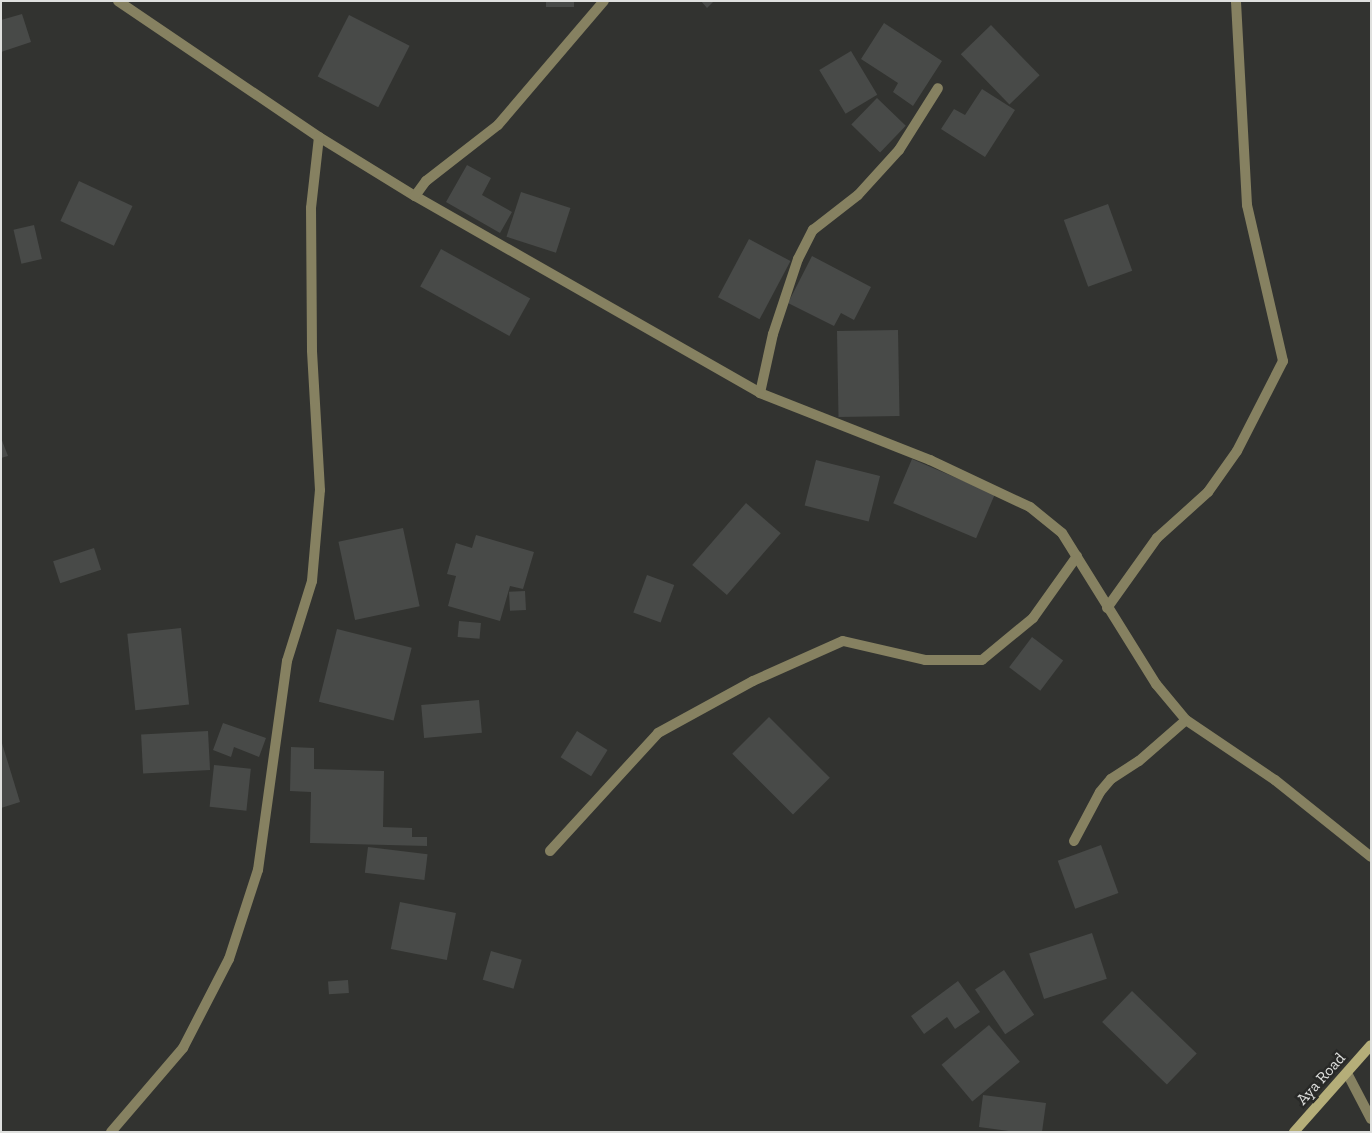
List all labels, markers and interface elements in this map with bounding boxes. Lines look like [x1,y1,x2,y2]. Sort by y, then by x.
street label: Aya Road [1293,1049,1349,1109]

